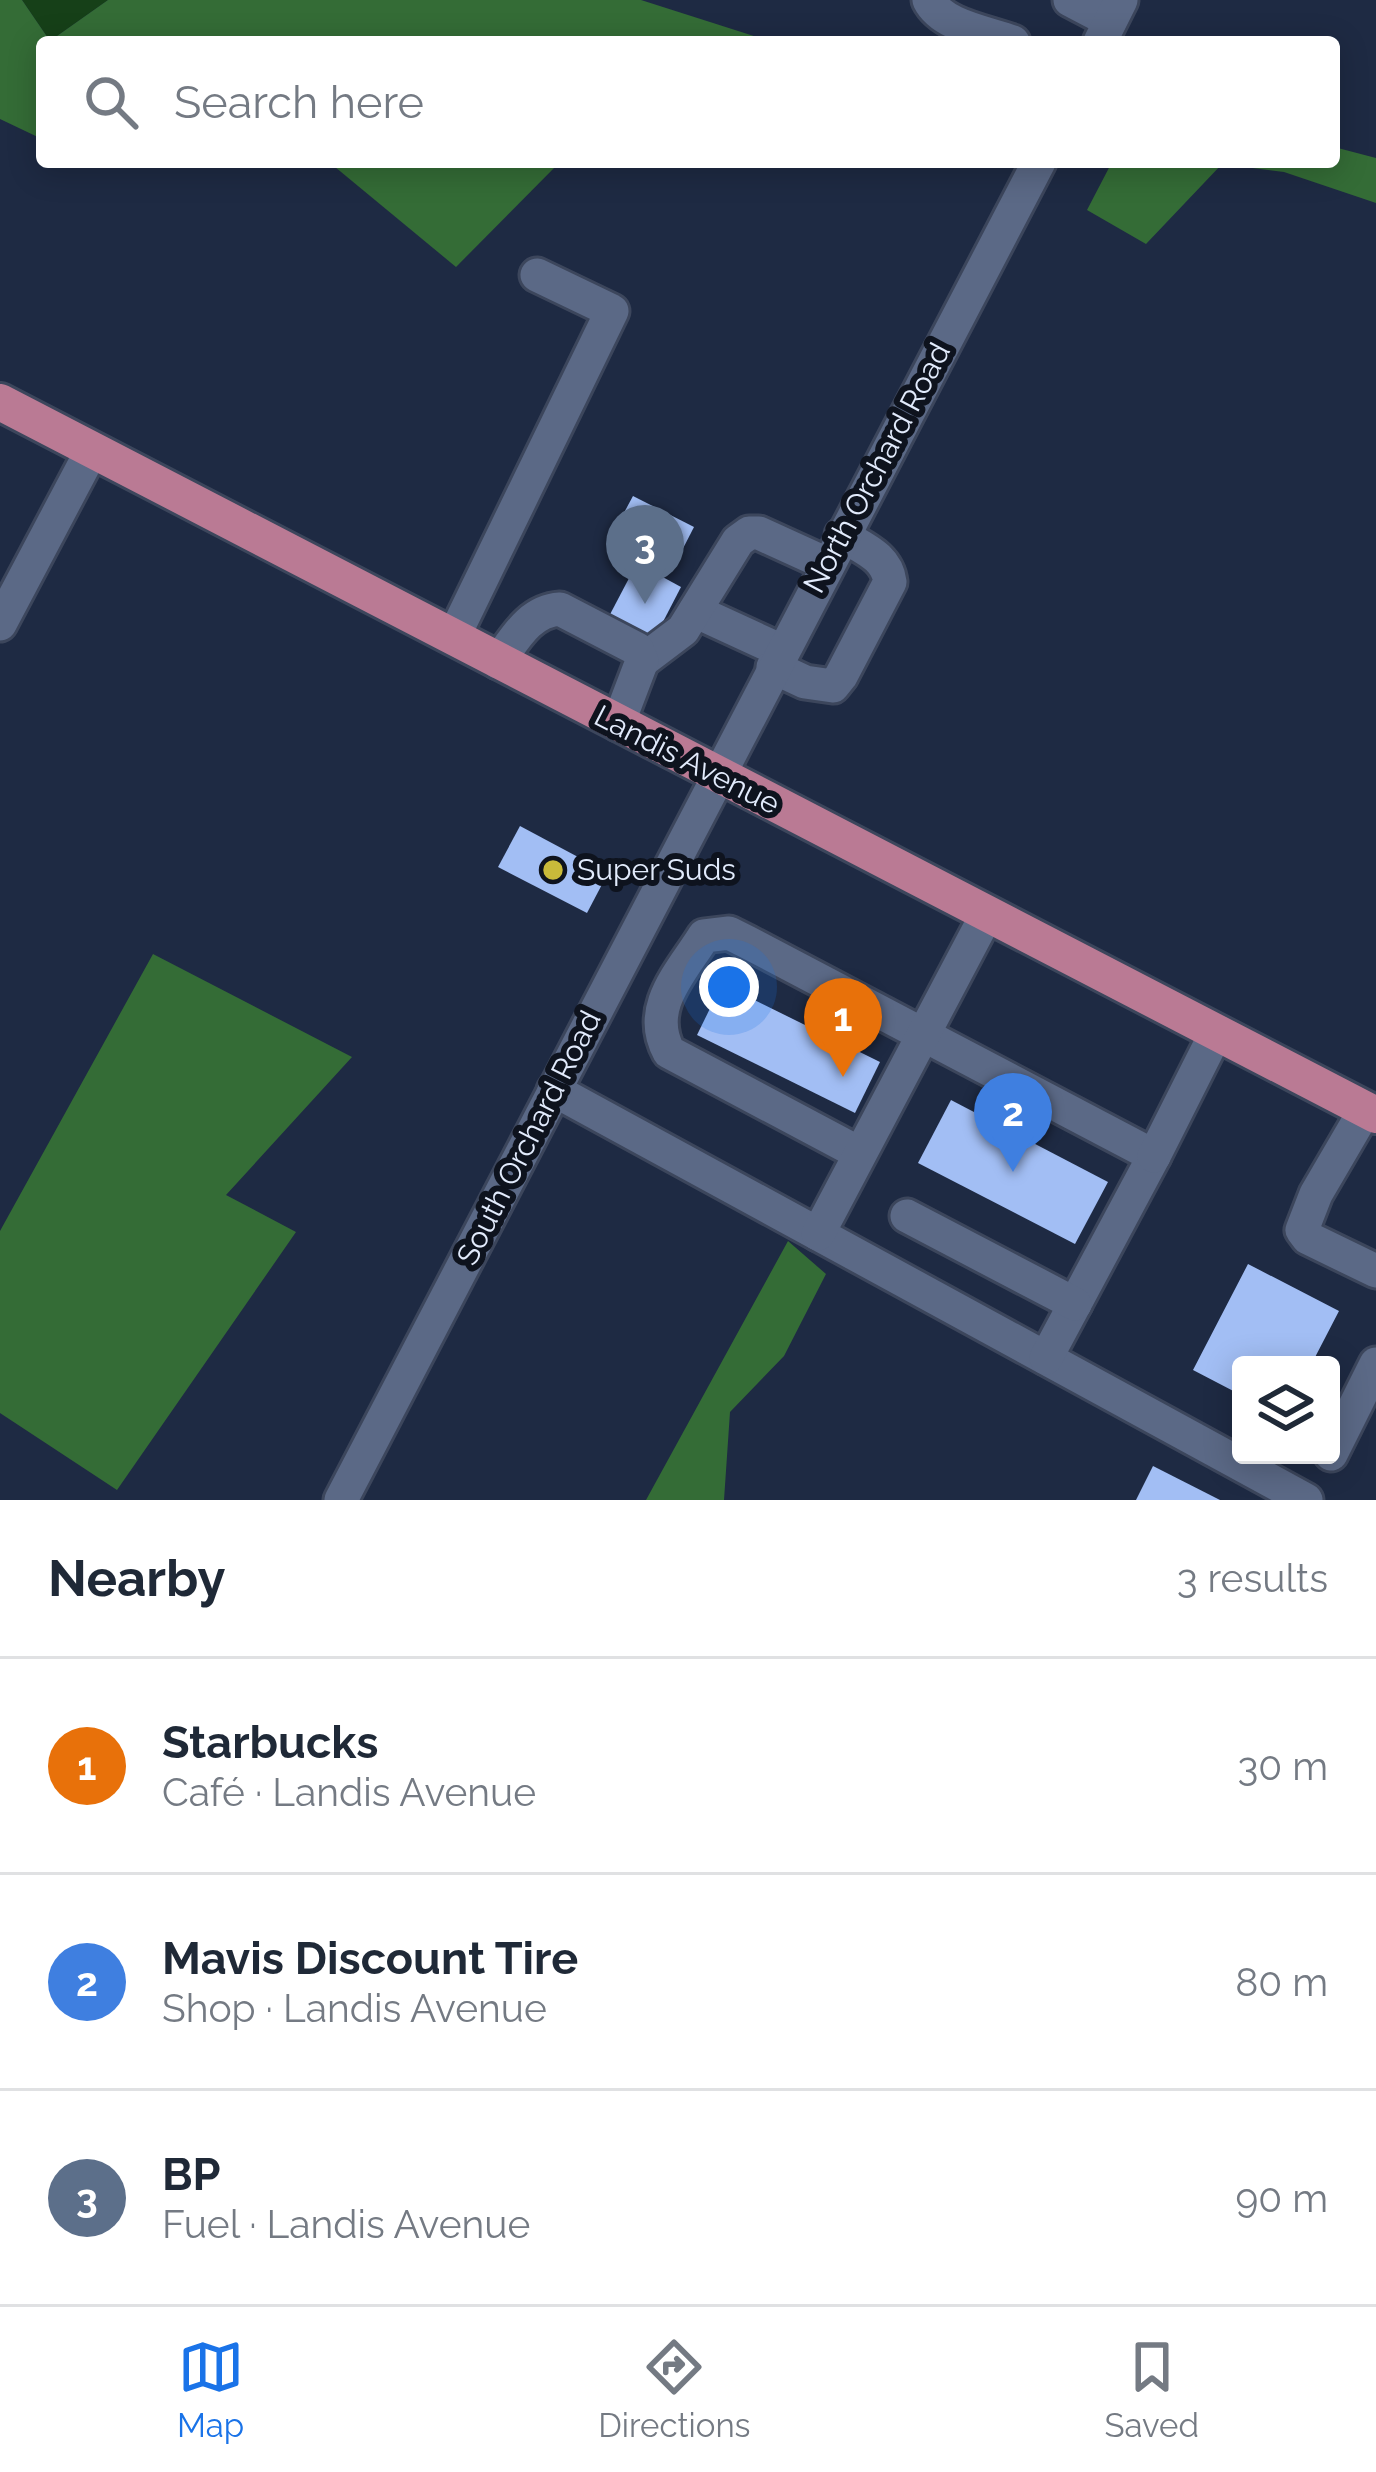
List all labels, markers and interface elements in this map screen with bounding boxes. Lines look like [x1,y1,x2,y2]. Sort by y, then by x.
search box [36,36,1340,168]
icon: search [78,69,144,135]
text: Search here [174,76,424,129]
street label: North Orchard Road [796,337,957,599]
pin: 3 [606,505,684,604]
street label: Landis Avenue [589,698,786,821]
place label: Super Suds [577,852,736,887]
marker: Super Suds [540,857,566,883]
your location [699,957,759,1017]
pin: 1 [804,978,882,1077]
street label: South Orchard Road [449,1005,608,1271]
pin: 2 [974,1073,1052,1172]
map controls [1232,1356,1340,1464]
button: layers [1232,1356,1340,1464]
text: Nearby [48,1548,225,1608]
text: 3 results [1177,1555,1328,1601]
text: Starbucks [162,1716,378,1769]
text: 1 [77,1743,97,1789]
text: 30 m [1238,1743,1328,1789]
text: Café · Landis Avenue [162,1769,536,1815]
text: Mavis Discount Tire [162,1932,578,1985]
text: 2 [76,1959,98,2005]
text: 80 m [1235,1959,1328,2005]
text: Shop · Landis Avenue [162,1985,547,2031]
text: BP [162,2148,221,2201]
text: 3 [76,2175,98,2221]
text: 90 m [1235,2175,1328,2221]
text: Fuel · Landis Avenue [162,2201,530,2247]
tab: Map [177,2334,244,2445]
tab: Directions [598,2334,751,2445]
tab: Saved [1105,2334,1199,2445]

